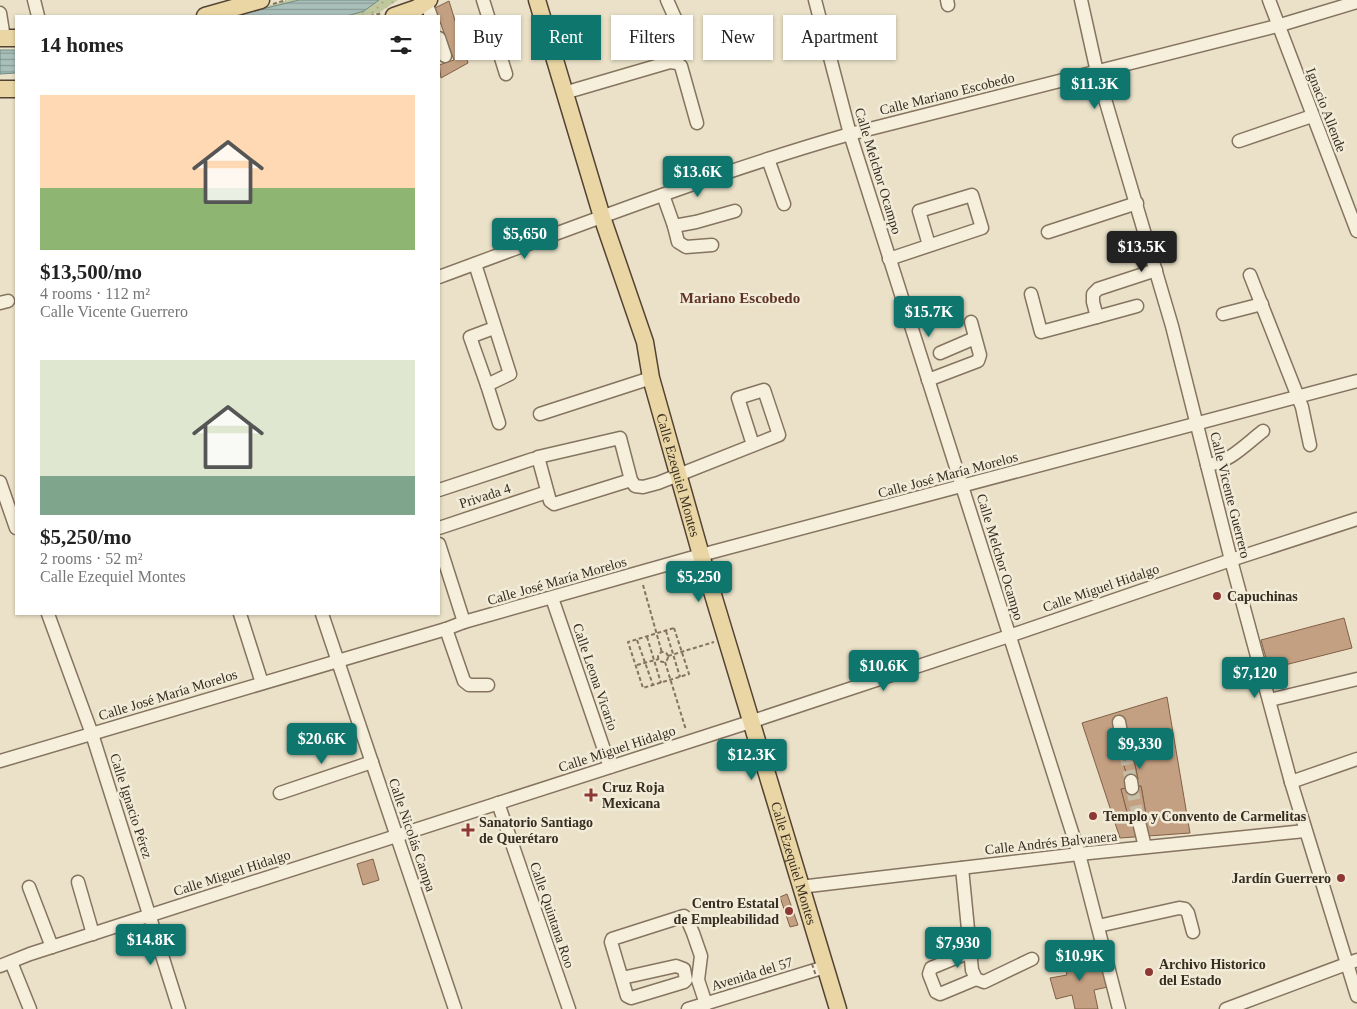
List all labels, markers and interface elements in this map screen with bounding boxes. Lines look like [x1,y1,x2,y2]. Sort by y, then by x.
chip: Buy [455,15,521,60]
chip: Rent [531,15,601,60]
chip: Filters [611,15,693,60]
chip: New [703,15,773,60]
chip: Apartment [783,15,896,60]
icon: filters [387,31,415,59]
text: 14 homes [40,33,123,57]
street label: Ignacio Allende [1303,66,1349,154]
pin: $11.3K [1054,68,1136,110]
street label: Calle Mariano Escobedo [878,70,1016,118]
text: $11.3K [1071,75,1119,92]
street label: Calle Melchor Ocampo [852,106,904,236]
icon: home [183,127,273,217]
pin: $13.6K [657,156,739,198]
text: $13.6K [674,163,722,180]
pin: $5,650 [484,218,566,260]
text: $5,650 [503,225,547,242]
pin: $13.5K [1101,230,1183,273]
text: $13.5K [1118,238,1166,255]
text: $13,500/mo [40,260,142,284]
text: 4 rooms · 112 m² [40,285,150,302]
district label: Mariano Escobedo [680,290,800,306]
pin: $15.7K [888,296,970,338]
text: Calle Vicente Guerrero [40,303,188,320]
text: $15.7K [905,303,953,320]
icon: home [183,392,273,482]
street label: Calle Ezequiel Montes [654,412,703,538]
street label: Calle Vicente Guerrero [1207,430,1253,560]
street label: Calle José María Morelos [876,449,1020,501]
street label: Privada 4 [457,481,513,511]
street label: Calle Melchor Ocampo [974,492,1026,622]
text: $5,250/mo [40,525,132,549]
text: 2 rooms · 52 m² [40,550,143,567]
street label: Calle José María Morelos [486,554,628,608]
pin: $5,250 [658,560,740,603]
street label: Calle Miguel Hidalgo [1041,561,1161,615]
text: Calle Ezequiel Montes [40,568,186,585]
text: $5,250 [677,568,721,585]
place label: Capuchinas [1227,589,1298,604]
marker: Capuchinas [1211,590,1223,602]
street label: Calle Leona Vicario [570,621,620,733]
pin: $10.6K [843,650,925,692]
pin: $7,120 [1214,656,1296,699]
text: $10.6K [860,657,908,674]
text: $7,120 [1233,664,1277,681]
street label: Calle José María Morelos [97,667,239,723]
pin: $20.6K [281,722,363,765]
street label: Calle Miguel Hidalgo [557,723,677,775]
pin: $9,330 [1099,728,1181,770]
text: $20.6K [298,730,346,747]
text: $9,330 [1118,735,1162,752]
pin: $12.3K [711,738,793,781]
text: $12.3K [728,746,776,763]
street label: Calle Ignacio Pérez [107,752,155,860]
street label: Calle Nicolás Campa [386,776,439,894]
place label: Cruz Roja Mexicana [602,780,665,811]
marker: Cruz Roja Mexicana [584,788,598,802]
street label: Calle Ezequiel Montes [768,800,820,926]
place label: Templo y Convento de Carmelitas [1103,809,1307,824]
marker: Templo y Convento de Carmelitas [1087,810,1099,822]
place label: Sanatorio Santiago de Querétaro [479,815,593,846]
marker: Sanatorio Santiago de Querétaro [461,823,475,837]
street label: Calle Andrés Balvanera [984,829,1119,857]
street label: Calle Miguel Hidalgo [172,847,292,899]
street label: Calle Quintana Roo [527,860,577,970]
place label: Jardín Guerrero [1232,871,1331,886]
marker: Jardín Guerrero [1335,872,1347,884]
place label: Centro Estatal de Empleabilidad [674,896,779,927]
marker: Centro Estatal de Empleabilidad [783,905,795,917]
pin: $14.8K [110,924,192,966]
pin: $7,930 [917,926,999,969]
text: $14.8K [127,931,175,948]
text: $7,930 [936,934,980,951]
pin: $10.9K [1039,940,1121,982]
text: $10.9K [1056,947,1104,964]
street label: Avenida del 57 [709,954,795,994]
place label: Archivo Historico del Estado [1159,957,1266,988]
marker: Archivo Historico del Estado [1143,966,1155,978]

